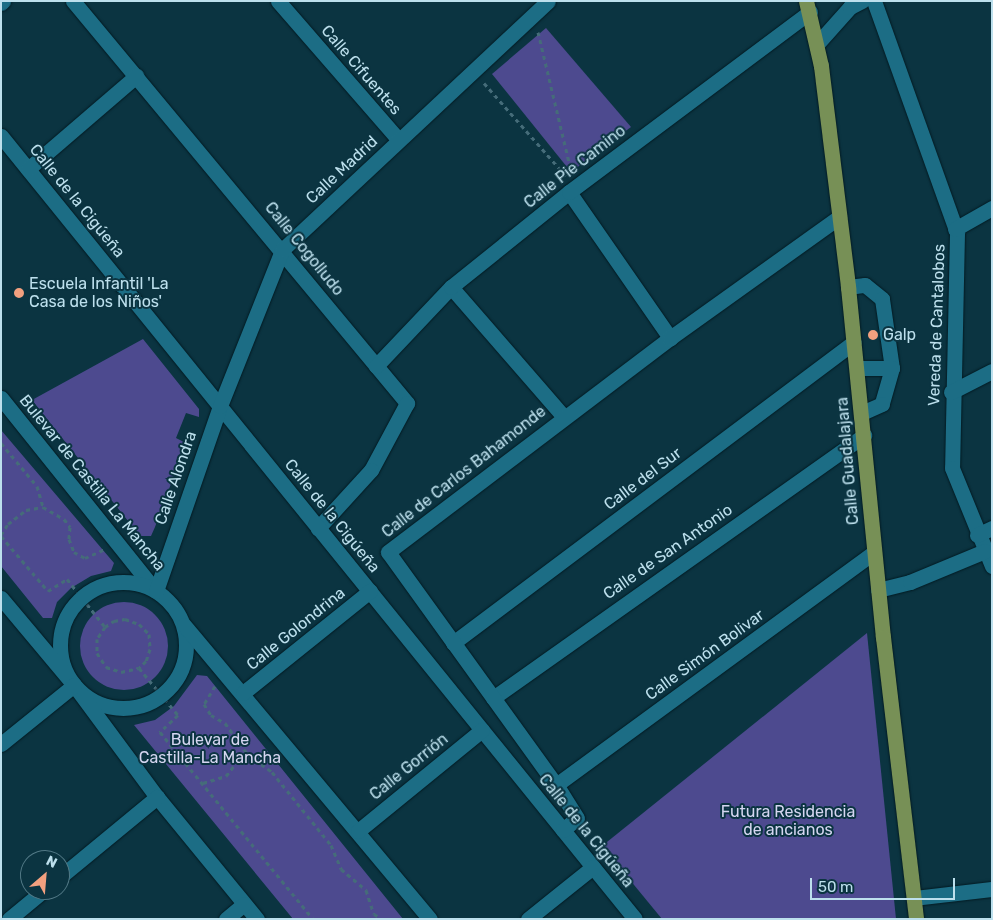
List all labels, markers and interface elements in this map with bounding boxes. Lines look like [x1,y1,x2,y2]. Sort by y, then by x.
street label: Calle Cifuentes [317,21,405,119]
street label: Calle Pie Camino [520,121,630,213]
street label: Calle Madrid [302,132,382,208]
street label: Calle de la Cigúeña [25,140,129,262]
street label: Calle Cogolludo [260,198,348,300]
street label: Vereda de Cantalobos [925,244,949,406]
place label: Escuela Infantil 'La Casa de los Niños' [29,274,169,312]
marker: Escuela Infantil 'La Casa de los Niños' [13,287,25,299]
place label: Galp [883,325,916,345]
marker: Galp [867,329,879,341]
street label: Bulevar de Castilla La Mancha [15,391,169,575]
street label: Calle Guadalajara [833,396,863,526]
street label: Calle de Carlos Bahamonde [378,402,550,542]
street label: Calle Alondra [151,429,201,527]
street label: Calle del Sur [600,444,686,514]
street label: Calle de la Cigúeña [280,455,384,577]
street label: Calle de San Antonio [600,500,736,604]
street label: Calle Golondrina [243,583,349,675]
street label: Calle Simón Bolivar [642,605,768,705]
park label: Bulevar de Castilla-La Mancha [139,730,281,768]
street label: Calle Gorrión [366,730,452,804]
street label: Calle de la Cigúeña [534,770,638,892]
park label: Futura Residencia de ancianos [721,802,855,840]
north arrow [20,850,70,900]
text: N [43,852,60,872]
scale bar [813,868,958,900]
text: 50 m [818,878,853,896]

